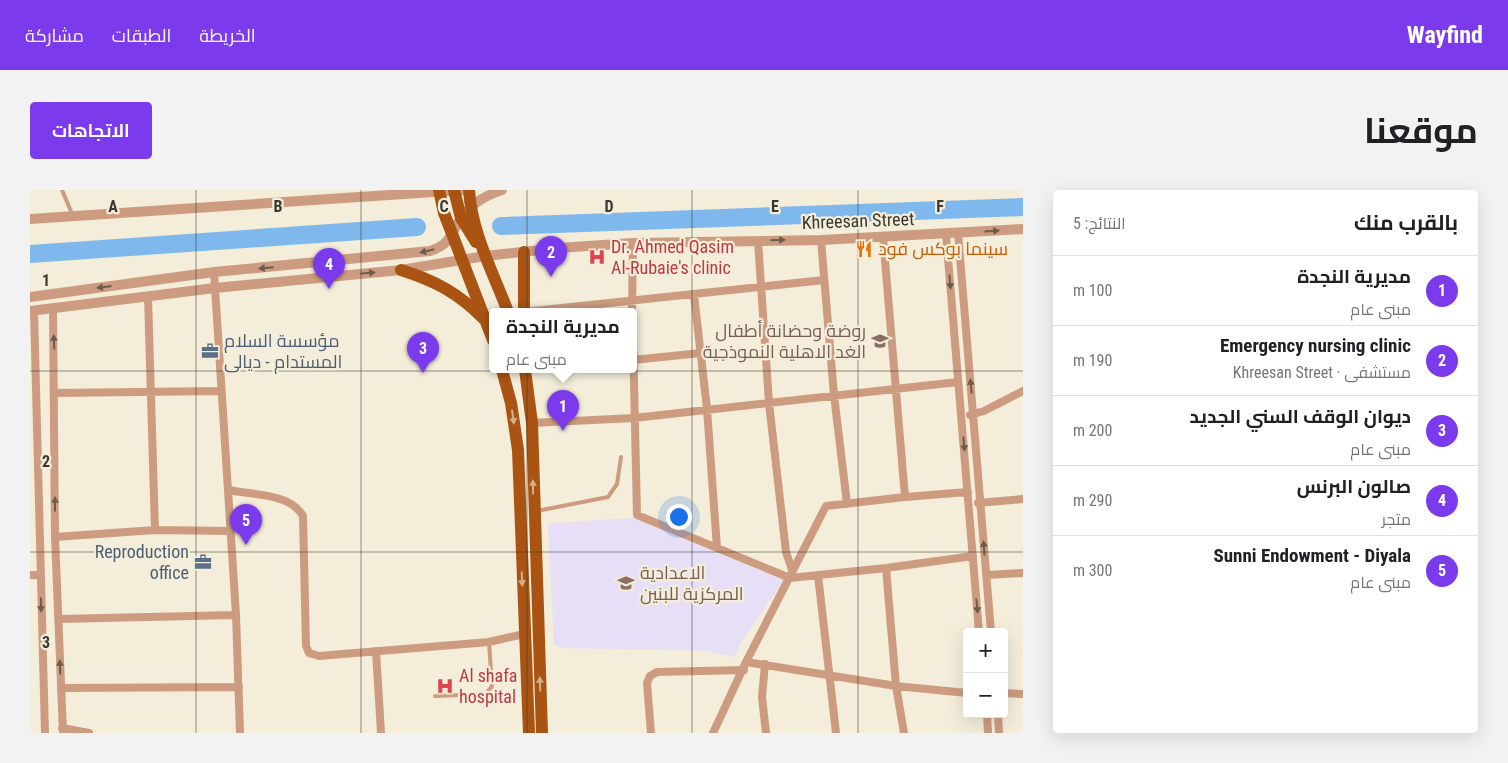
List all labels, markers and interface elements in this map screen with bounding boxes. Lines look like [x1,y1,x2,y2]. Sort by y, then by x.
text: Wayfind [1407,21,1483,49]
text: مشاركة [25,25,84,46]
text: الطبقات [112,25,171,46]
text: الخريطة [199,25,256,46]
button: الاتجاهات [30,102,152,159]
text: موقعنا [1364,111,1478,152]
text: A [108,197,118,216]
text: B [274,197,283,216]
text: C [439,197,449,216]
text: D [604,197,614,216]
text: E [771,197,779,216]
text: F [936,197,944,216]
street label: Khreesan Street [801,208,915,233]
text: بالقرب منك [1354,211,1458,235]
text: النتائج: 5 [1073,214,1125,233]
one-way arrow [985,226,1001,234]
pin: 2 [535,236,567,277]
place label: Dr. Ahmed Qasim Al-Rubaie's clinic [611,236,734,278]
one-way arrow [770,236,786,244]
place label: سينما بوكس فود [878,238,1008,260]
restaurant icon: سينما بوكس فود [854,239,874,259]
one-way arrow [420,247,435,255]
hospital icon: Dr. Ahmed Qasim Al-Rubaie's clinic [587,247,607,267]
pin: 4 [313,248,345,289]
one-way arrow [258,264,274,272]
text: مديرية النجدة [1297,265,1411,288]
one-way arrow [360,269,376,277]
text: 1 [42,271,50,290]
one-way arrow [946,275,954,291]
text: 100 m [1073,281,1112,300]
text: 1 [1438,281,1446,300]
one-way arrow [96,283,112,291]
text: مبنى عام [1350,300,1411,319]
popup [489,308,637,373]
text: مديرية النجدة [506,315,620,338]
place label: روضة وحضانة أطفال الغد الاهلية النموذجية [703,320,866,363]
place label: مؤسسة السلام المستدام - ديالى [224,330,342,374]
school or university icon: روضة وحضانة أطفال الغد الاهلية النموذجية [870,331,890,351]
pin: 3 [407,332,439,373]
one-way arrow [50,334,58,350]
text: Emergency nursing clinic [1220,334,1411,357]
office icon: مؤسسة السلام المستدام - ديالى [200,341,220,361]
text: مبنى عام [506,350,567,369]
text: 190 m [1073,351,1112,370]
text: 2 [1438,351,1446,370]
text: مستشفى · Khreesan Street [1233,363,1411,382]
one-way arrow [967,378,975,394]
pin: 1 [547,390,579,431]
text: ديوان الوقف السني الجديد [1190,405,1411,428]
one-way arrow [509,410,517,426]
text: 200 m [1073,421,1112,440]
text: 3 [1438,421,1446,440]
one-way arrow [960,436,968,452]
text: مبنى عام [1350,440,1411,459]
text: 2 [42,452,50,471]
text: صالون البرنس [1297,475,1411,498]
one-way arrow [529,479,537,495]
text: 290 m [1073,491,1112,510]
text: 4 [1438,491,1446,510]
one-way arrow [51,496,59,512]
pin: 5 [230,504,262,545]
your location [666,504,692,530]
text: متجر [1382,510,1411,529]
one-way arrow [980,540,988,556]
place label: Reproduction office [95,541,189,583]
text: Sunni Endowment - Diyala [1213,544,1411,567]
office icon: Reproduction office [193,552,213,572]
text: 300 m [1073,561,1112,580]
text: 5 [1438,561,1446,580]
place label: الاعدادية المركزية للبنين [640,562,744,605]
one-way arrow [518,572,526,588]
school or university icon: الاعدادية المركزية للبنين [616,573,636,593]
text: مبنى عام [1350,573,1411,592]
one-way arrow [38,597,46,613]
one-way arrow [974,598,982,614]
map controls [963,628,1008,718]
button: + [963,628,1008,673]
text: 3 [42,633,50,652]
one-way arrow [56,659,64,675]
place label: Al shafa hospital [459,665,517,707]
button: − [963,673,1008,718]
hospital icon: Al shafa hospital [435,676,455,696]
one-way arrow [535,676,543,692]

